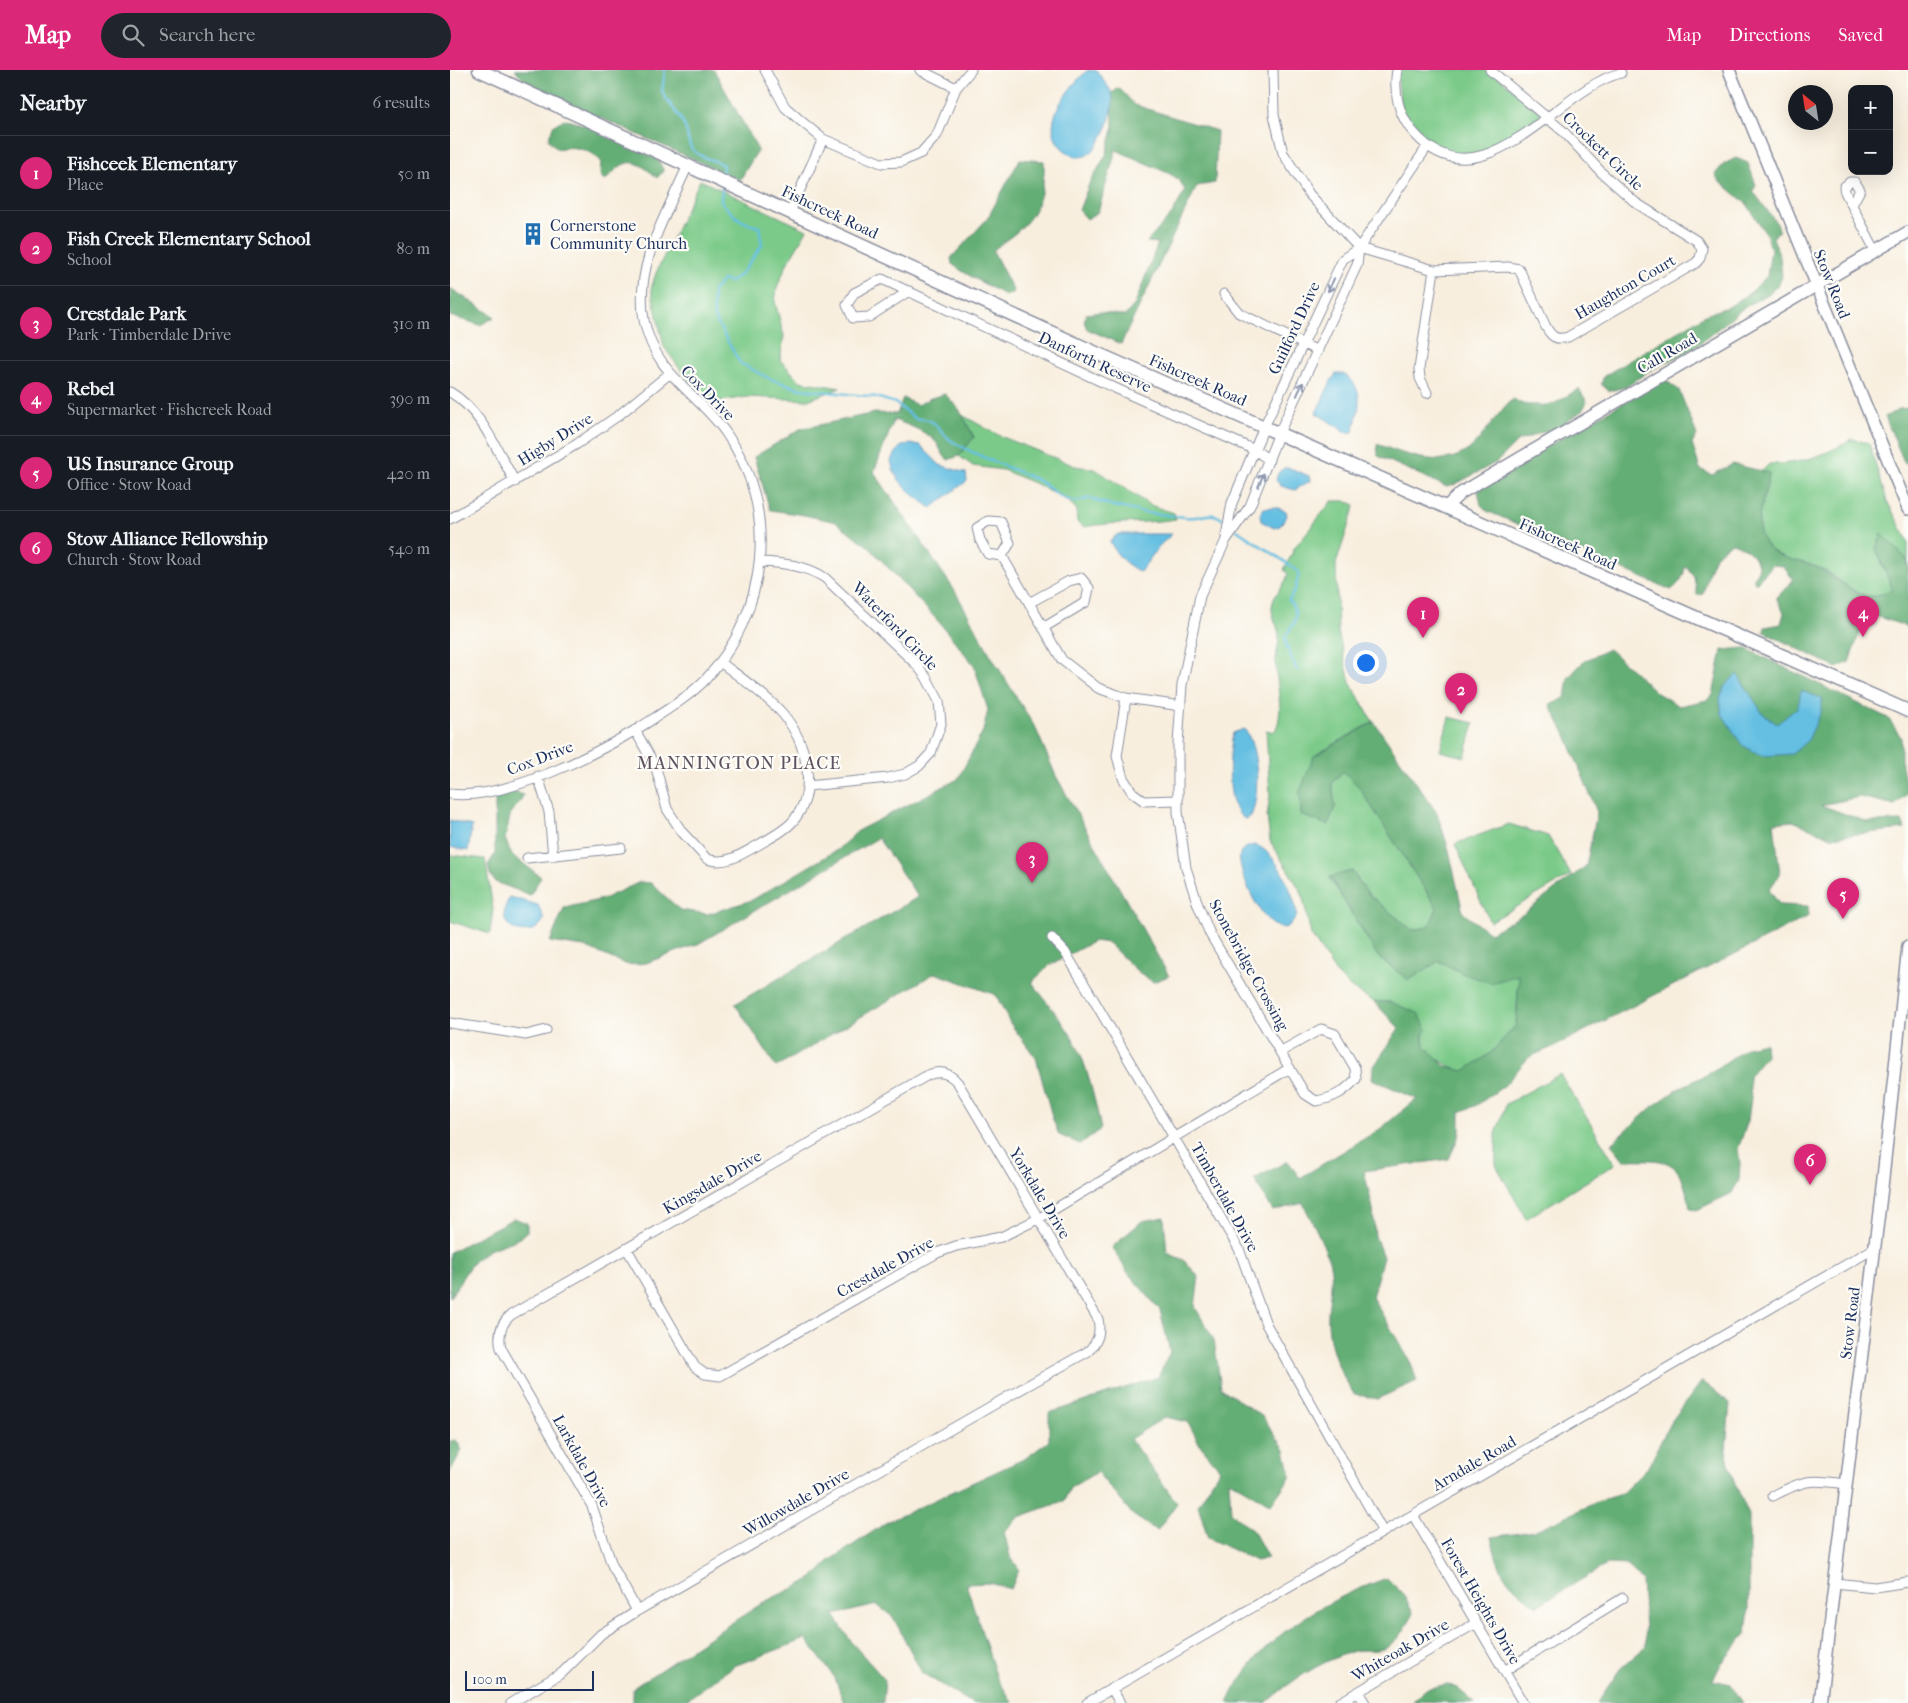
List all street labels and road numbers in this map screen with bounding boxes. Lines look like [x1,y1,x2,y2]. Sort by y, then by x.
street label: Crockett Circle [1559,108,1647,194]
street label: Fishcreek Road [778,181,882,243]
street label: Stow Road [1810,247,1855,322]
street label: Haughton Court [1571,250,1679,324]
street label: Guilford Drive [1264,278,1324,378]
street label: Danforth Reserve [1035,328,1155,397]
street label: Call Road [1634,328,1701,378]
street label: Fishcreek Road [1146,350,1250,410]
street label: Cox Drive [677,361,739,425]
street label: Higby Drive [514,408,596,470]
street label: Fishcreek Road [1516,514,1620,574]
street label: Waterford Circle [847,577,942,674]
street label: Cox Drive [504,737,576,779]
street label: Stonebridge Crossing [1205,896,1293,1034]
street label: Timberdale Drive [1187,1139,1263,1255]
street label: Yorkdale Drive [1005,1143,1075,1242]
street label: Kingsdale Drive [659,1146,765,1218]
street label: Crestdale Drive [833,1233,937,1301]
street label: Stow Road [1836,1285,1864,1360]
street label: Larkdale Drive [549,1412,615,1511]
street label: Arndale Road [1428,1431,1520,1495]
street label: Willowdale Drive [739,1464,852,1541]
street label: Forest Heights Drive [1437,1534,1525,1668]
street label: Whiteoak Drive [1347,1614,1452,1686]

